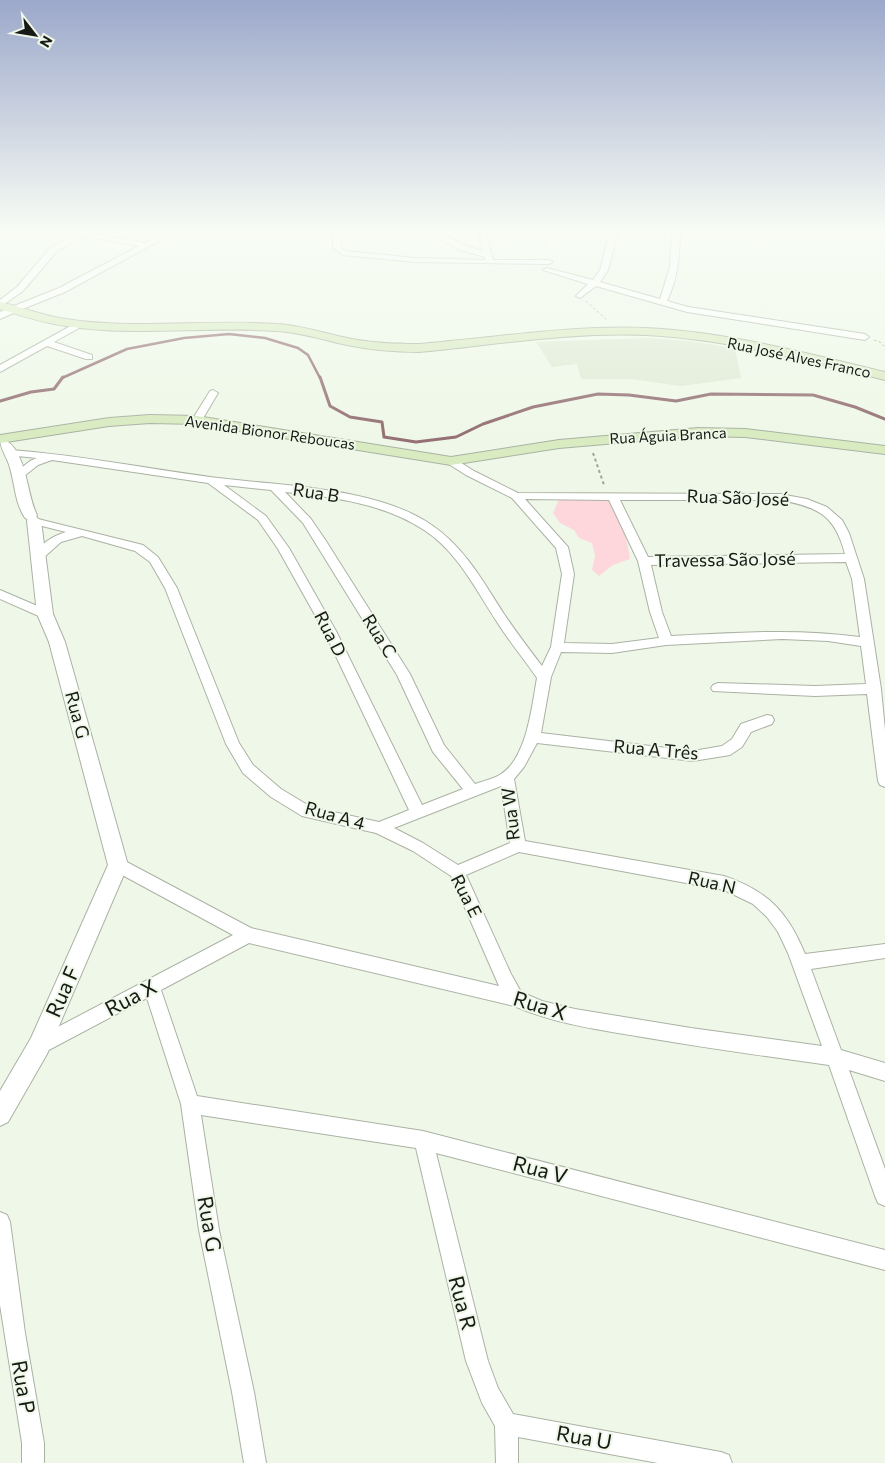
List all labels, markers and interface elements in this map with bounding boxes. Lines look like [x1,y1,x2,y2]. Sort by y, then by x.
north arrow [10,10,60,60]
text: N [37,33,57,51]
street label: Rua José Alves Franco [726,333,873,381]
street label: Avenida Bionor Reboucas [184,411,357,453]
street label: Rua Águia Branca [609,422,727,447]
street label: Rua B [291,478,341,507]
street label: Rua São José [686,484,790,510]
street label: Travessa São José [654,547,796,571]
street label: Rua D [310,607,352,660]
street label: Rua C [358,610,402,661]
street label: Rua G [61,689,95,741]
street label: Rua A Três [613,734,700,764]
street label: Rua W [496,786,524,842]
street label: Rua A 4 [303,796,368,834]
street label: Rua N [686,866,738,898]
street label: Rua E [447,870,487,921]
street label: Rua F [39,962,84,1021]
street label: Rua X [100,973,160,1021]
street label: Rua X [511,985,570,1025]
street label: Rua V [511,1149,570,1188]
street label: Rua G [193,1194,228,1254]
street label: Rua R [444,1273,483,1332]
street label: Rua P [7,1358,41,1415]
street label: Rua U [554,1419,614,1454]

